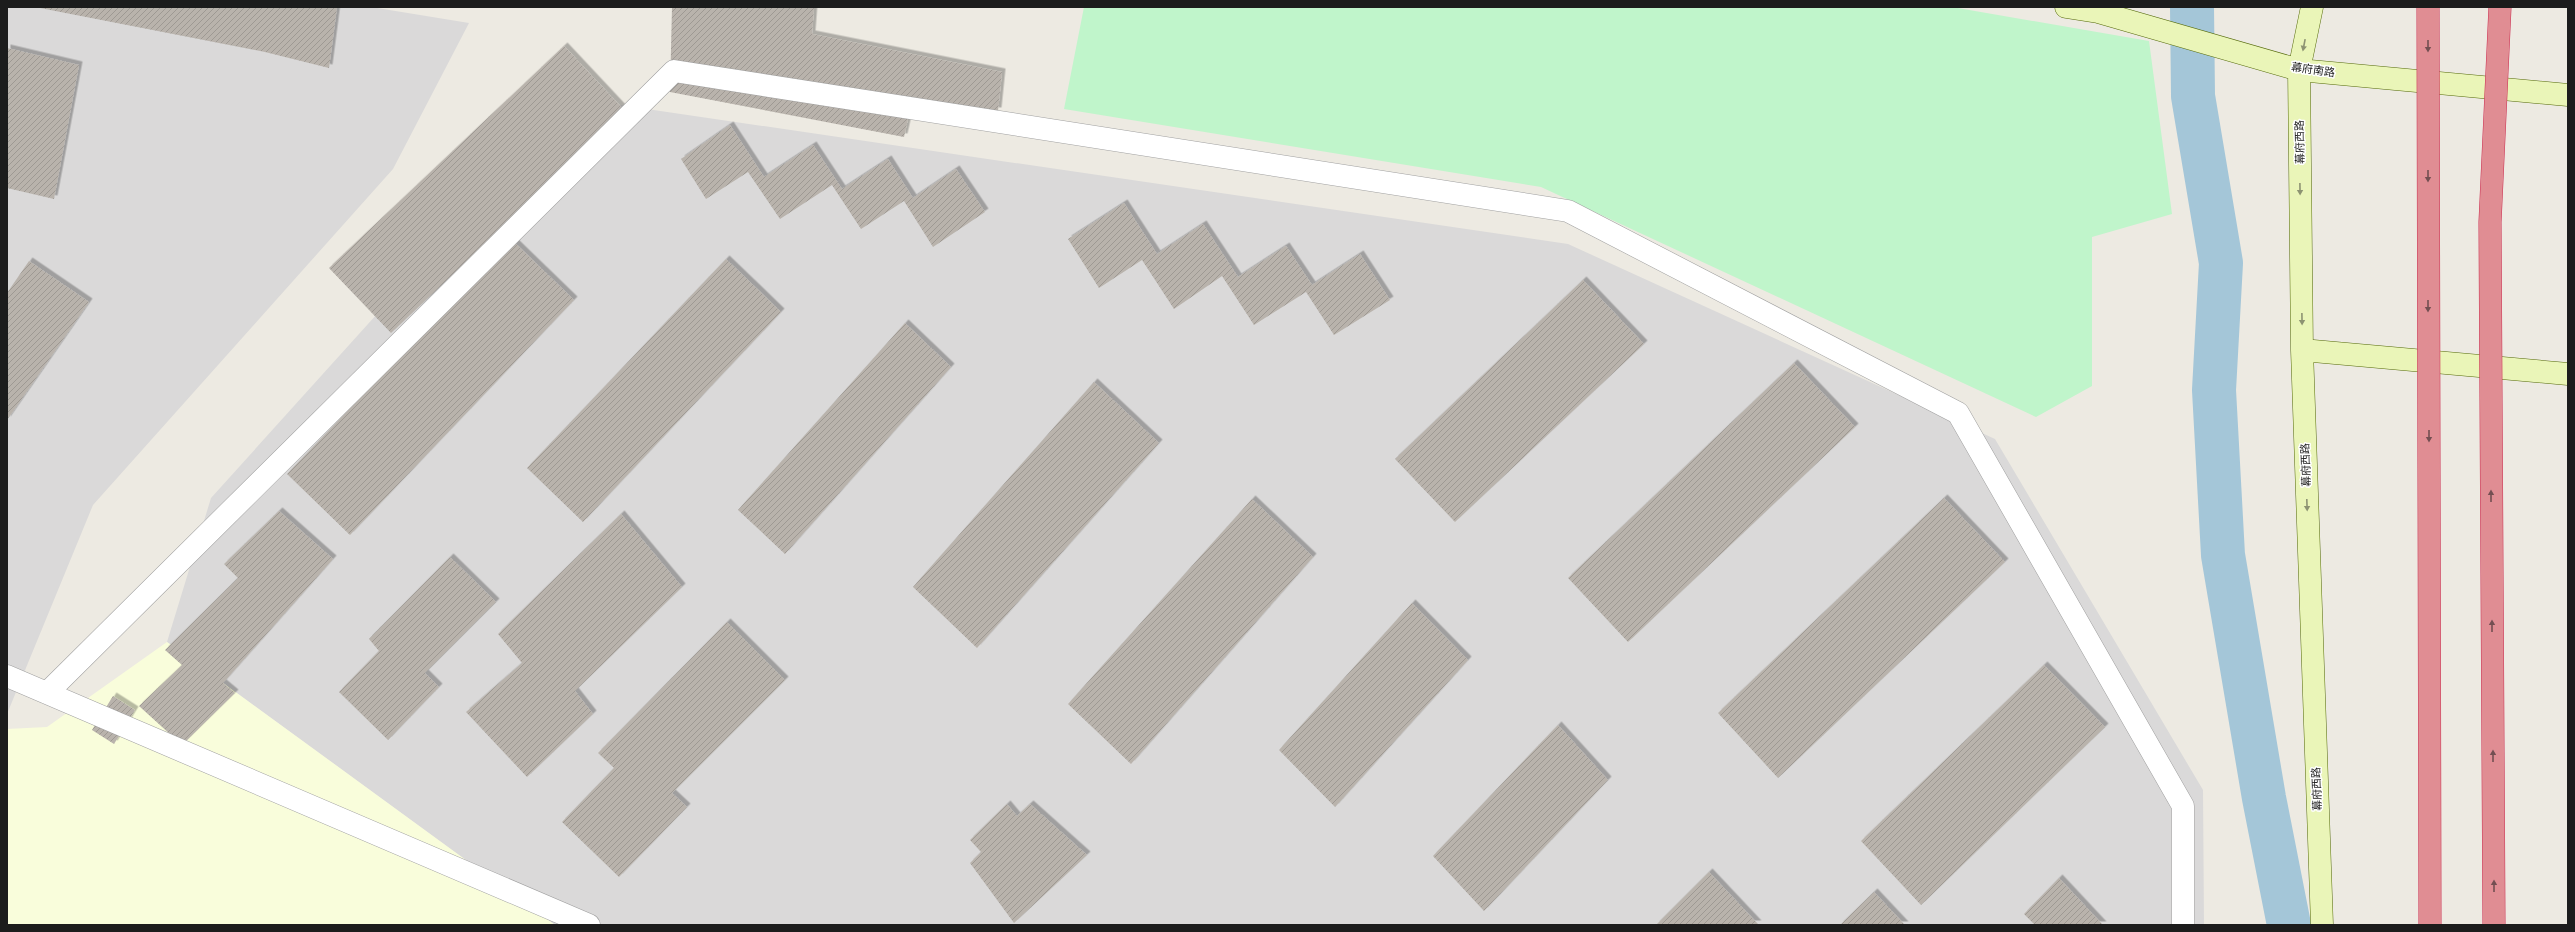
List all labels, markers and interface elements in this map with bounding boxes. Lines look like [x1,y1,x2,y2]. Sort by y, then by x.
one-way arrow [2301,39,2307,51]
one-way arrow [2425,40,2431,53]
street label: 幕府南路 [2290,61,2336,79]
street label: 幕府西路 [2293,120,2307,164]
one-way arrow [2425,170,2431,183]
one-way arrow [2297,183,2303,196]
one-way arrow [2425,300,2431,313]
one-way arrow [2299,313,2305,326]
one-way arrow [2426,430,2432,443]
street label: 幕府西路 [2299,443,2313,487]
one-way arrow [2488,489,2494,502]
one-way arrow [2304,499,2311,511]
one-way arrow [2489,619,2495,632]
one-way arrow [2490,749,2496,762]
street label: 幕府西路 [2310,767,2324,811]
one-way arrow [2491,879,2497,892]

